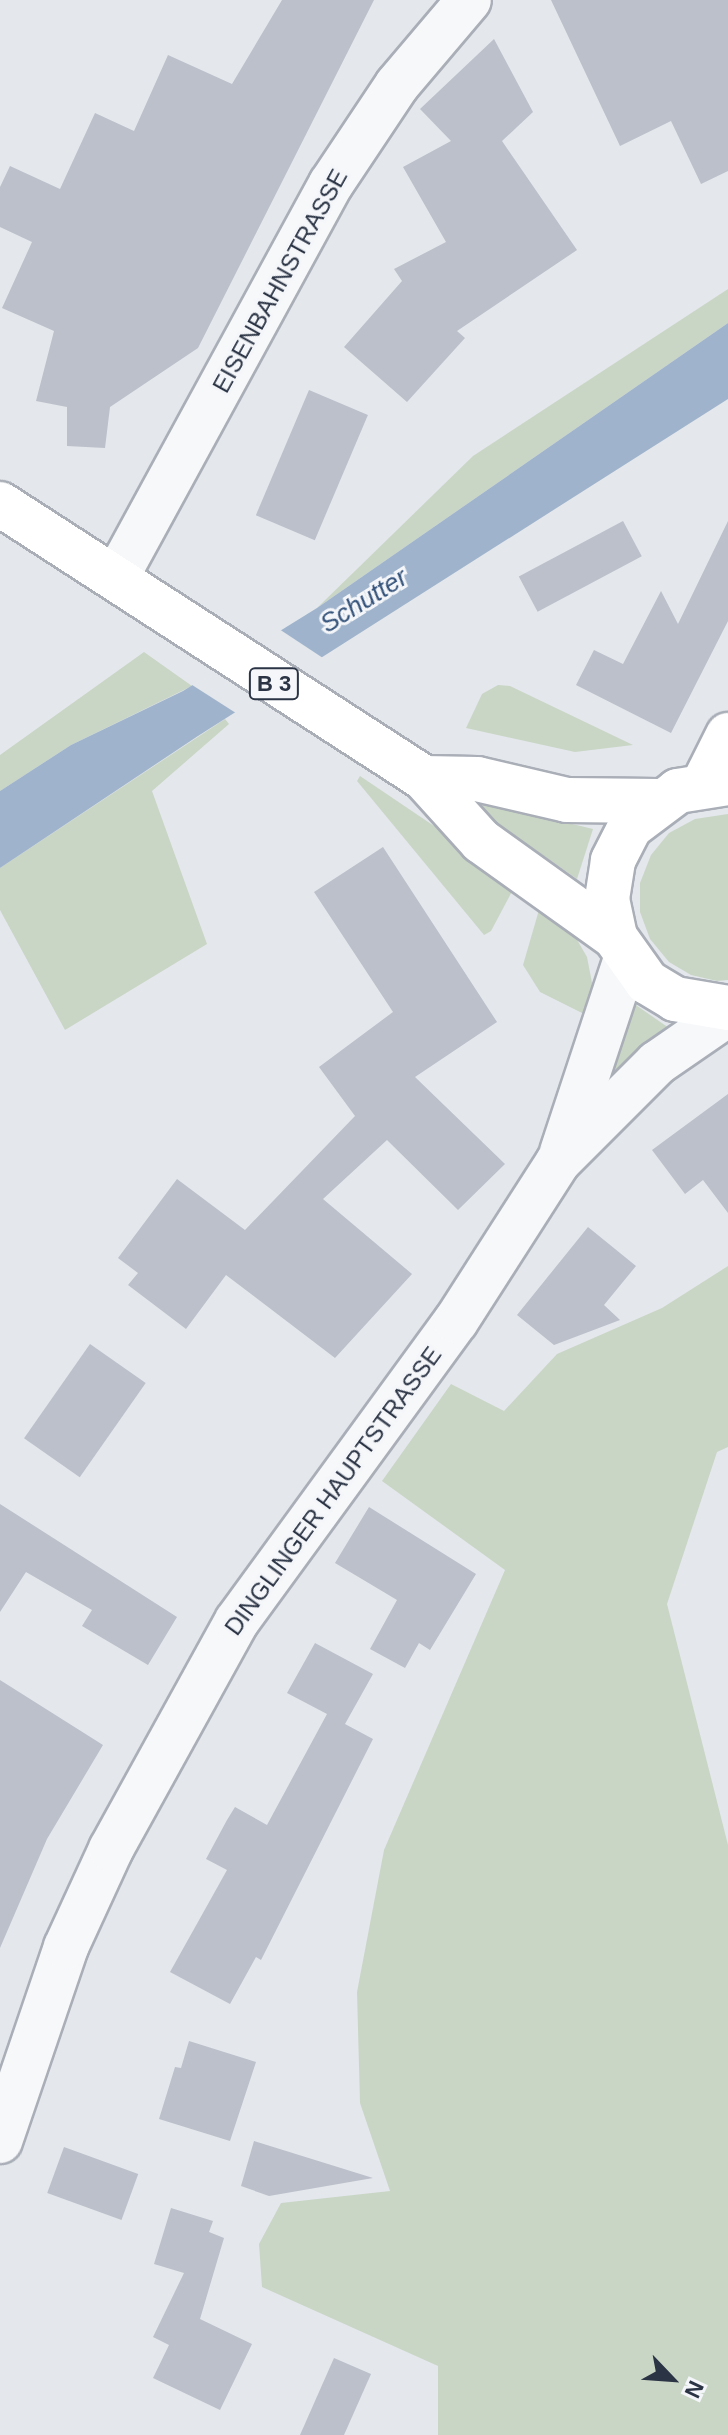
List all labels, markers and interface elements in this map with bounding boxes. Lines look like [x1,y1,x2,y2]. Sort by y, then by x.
street label: EISENBAHNSTRASSE [207,164,353,398]
water label: Schutter [315,562,413,640]
road number: B 3 [248,666,300,702]
street label: DINGLINGER HAUPTSTRASSE [219,1341,447,1641]
north arrow [632,2339,712,2419]
text: N [680,2377,709,2402]

